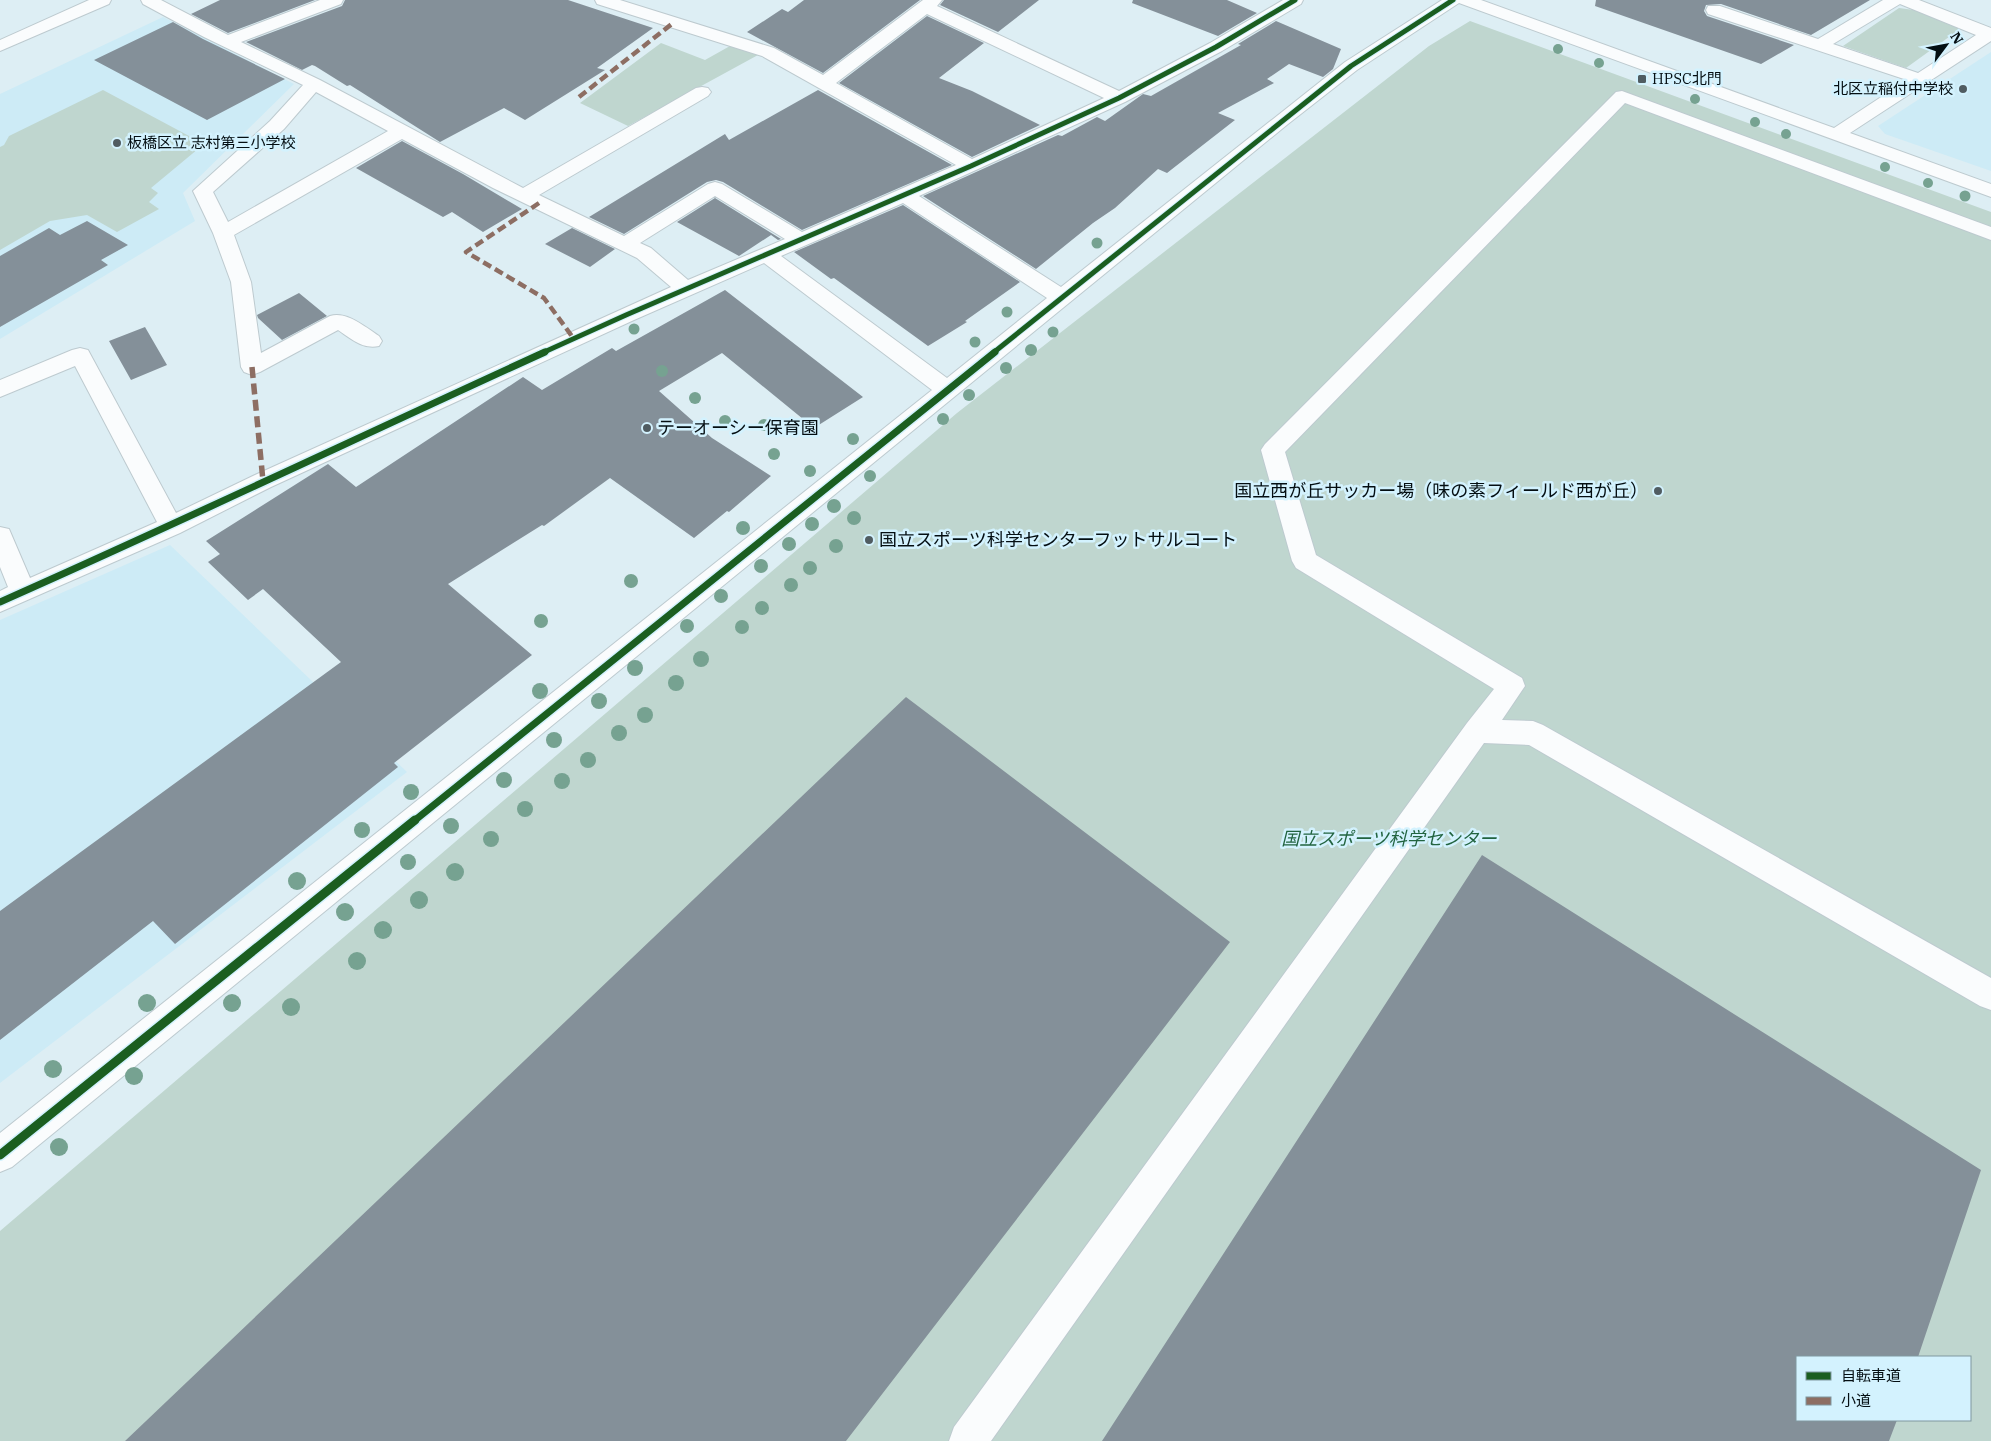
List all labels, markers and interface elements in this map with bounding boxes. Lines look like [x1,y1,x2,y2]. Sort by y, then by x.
north arrow [1921,20,1971,70]
text: N [1946,29,1968,48]
place label: HPSC北門 [1652,69,1722,88]
marker: HPSC北門 [1636,73,1648,85]
place label: 北区立稲付中学校 [1833,79,1953,98]
marker: 北区立稲付中学校 [1957,83,1969,95]
place label: 板橋区立 志村第三小学校 [127,133,295,152]
marker: 板橋区立 志村第三小学校 [111,137,123,149]
place label: テーオーシー保育園 [657,416,819,439]
marker: テーオーシー保育園 [641,422,653,434]
place label: 国立西が丘サッカー場（味の素フィールド西が丘） [1234,479,1648,502]
marker: 国立西が丘サッカー場（味の素フィールド西が丘） [1652,485,1664,497]
place label: 国立スポーツ科学センターフットサルコート [879,528,1237,551]
marker: 国立スポーツ科学センターフットサルコート [863,534,875,546]
park label: 国立スポーツ科学センター [1281,827,1498,850]
legend [1796,1356,1971,1421]
text: 自転車道 [1841,1366,1901,1385]
text: 小道 [1841,1391,1871,1410]

